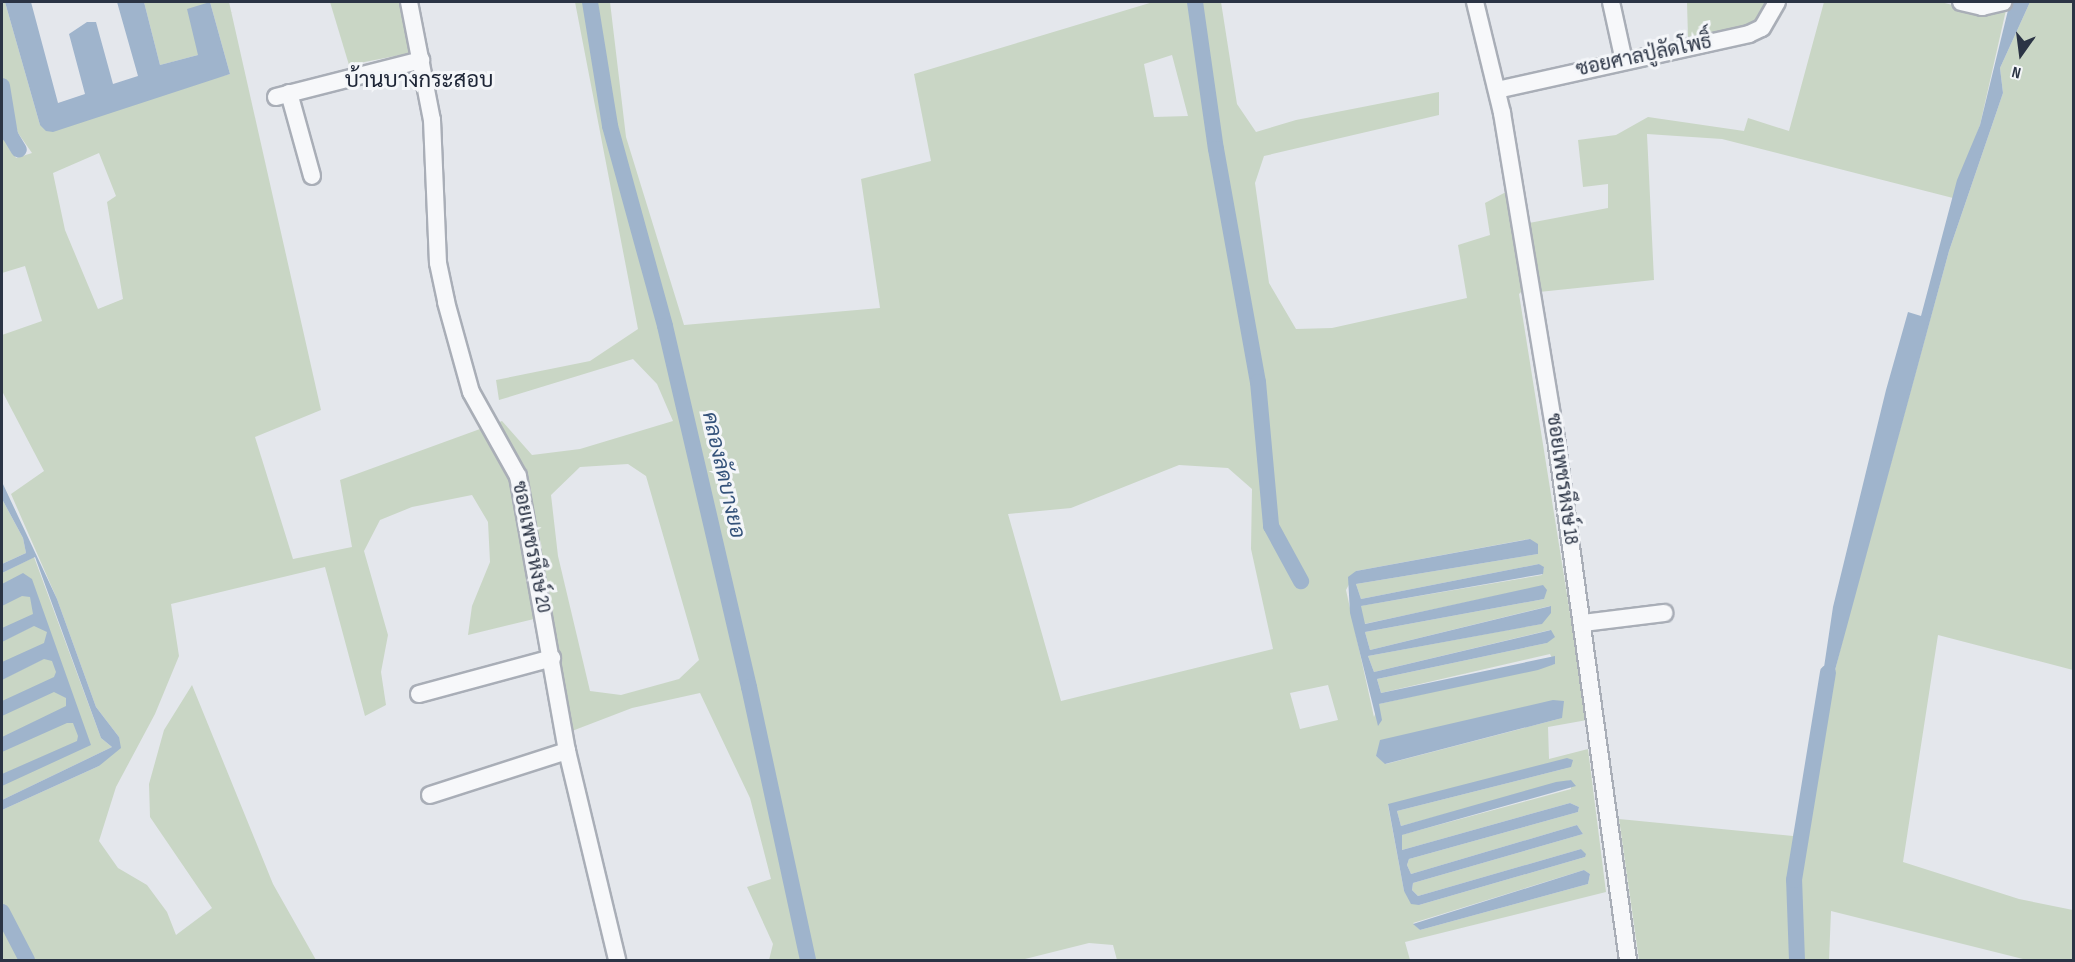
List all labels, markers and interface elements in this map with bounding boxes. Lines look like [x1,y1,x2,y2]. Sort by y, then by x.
north arrow [1991,24,2051,84]
street label: ซอยศาลปู่ลัดโพธิ์ [1574,30,1714,82]
text: N [2010,62,2023,82]
district label: บ้านบางกระสอบ [345,68,493,94]
water label: คลองลัดบางยอ [696,409,750,541]
street label: ซอยเพชรหึงษ์ 18 [1541,412,1583,546]
street label: ซอยเพชรหึงษ์ 20 [506,479,556,615]

